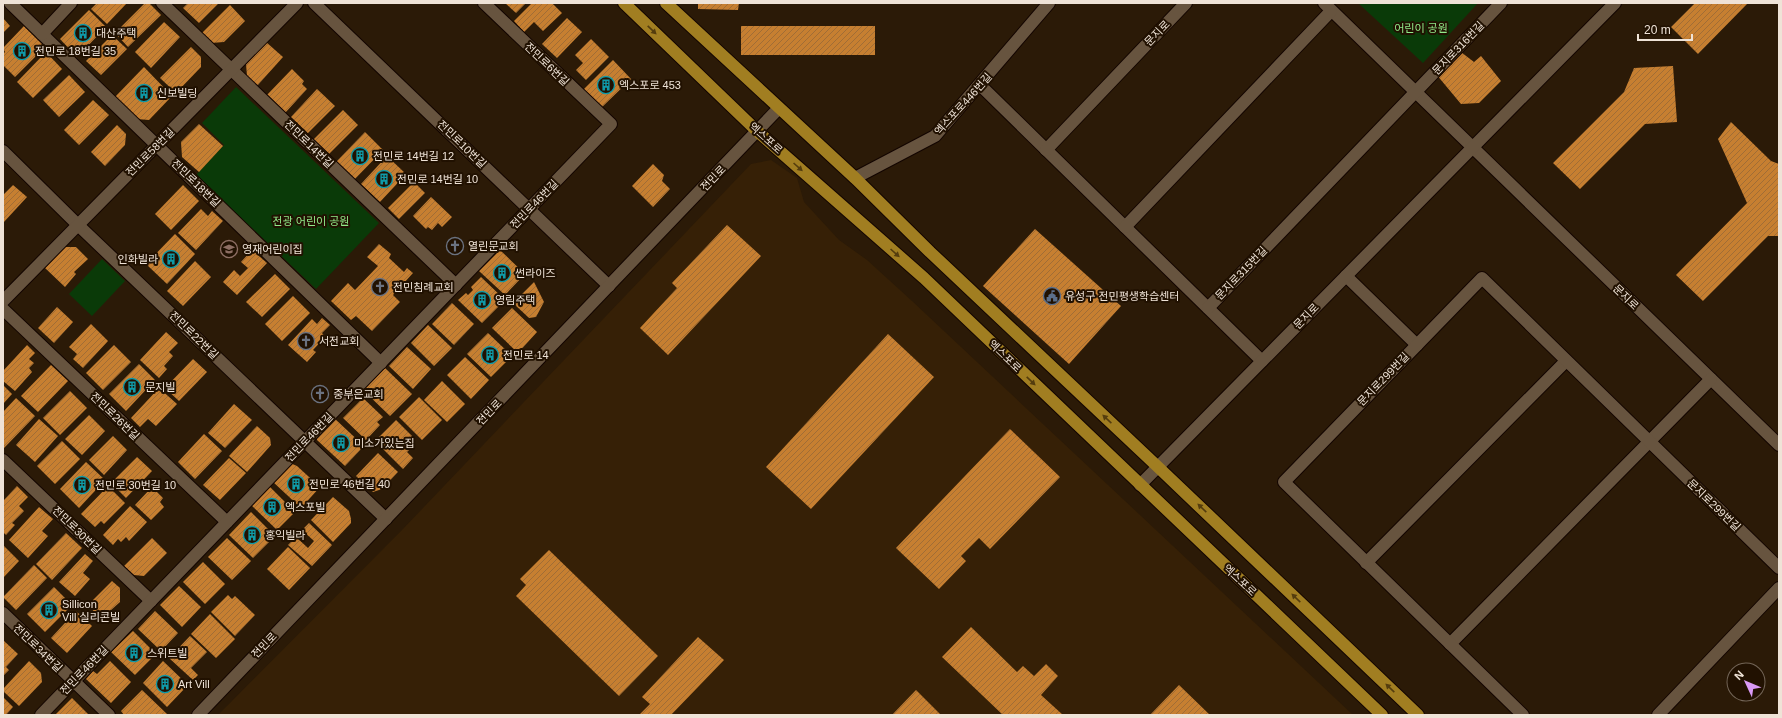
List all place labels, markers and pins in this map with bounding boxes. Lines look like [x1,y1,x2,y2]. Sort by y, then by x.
building icon: 대산주택 [73,23,93,43]
place label: 대산주택 [96,27,136,39]
building icon: 전민로 18번길 35 [12,41,32,61]
place label: 전민로 18번길 35 [35,45,116,57]
building icon: 엑스포로 453 [596,75,616,95]
place label: 엑스포로 453 [619,79,681,91]
building icon: 신보빌딩 [134,83,154,103]
place label: 신보빌딩 [157,87,197,99]
building icon: 전민로 14번길 12 [350,146,370,166]
place label: 전민로 14번길 12 [373,150,454,162]
building icon: 전민로 14번길 10 [374,169,394,189]
place label: 전민로 14번길 10 [397,173,478,185]
church icon: 열린문교회 [445,236,465,256]
school or university icon: 영재어린이집 [219,239,239,259]
place label: 열린문교회 [468,240,519,252]
place label: 영재어린이집 [242,243,303,255]
building icon: 인화빌라 [161,249,181,269]
place label: 인화빌라 [118,253,158,265]
building icon: 썬라이즈 [492,263,512,283]
place label: 썬라이즈 [515,267,555,279]
church icon: 전민침례교회 [370,277,390,297]
place label: 전민침례교회 [393,281,454,293]
public building icon: 유성구 전민평생학습센터 [1042,286,1062,306]
building icon: 영림주택 [472,290,492,310]
place label: 유성구 전민평생학습센터 [1065,290,1179,302]
place label: 영림주택 [495,294,535,306]
church icon: 서전교회 [296,331,316,351]
place label: 서전교회 [319,335,359,347]
building icon: 전민로 14 [480,345,500,365]
place label: 전민로 14 [503,349,549,361]
building icon: 문지빌 [122,377,142,397]
place label: 문지빌 [145,381,175,393]
church icon: 중부은교회 [310,384,330,404]
place label: 중부은교회 [333,388,384,400]
building icon: 미소가있는집 [331,433,351,453]
place label: 미소가있는집 [354,437,415,449]
building icon: 전민로 46번길 40 [286,474,306,494]
building icon: 전민로 30번길 10 [72,475,92,495]
place label: 전민로 46번길 40 [309,478,390,490]
place label: 전민로 30번길 10 [95,479,176,491]
building icon: 엑스포빌 [262,497,282,517]
place label: 엑스포빌 [285,501,325,513]
building icon: 홍익빌라 [242,525,262,545]
place label: 홍익빌라 [265,529,305,541]
place label: Sillicon Vill 실리콘빌 [62,598,120,623]
building icon: Sillicon Vill 실리콘빌 [39,600,59,620]
building icon: 스위트빌 [124,643,144,663]
place label: 스위트빌 [147,647,187,659]
building icon: Art Vill [155,674,175,694]
place label: Art Vill [178,678,210,690]

